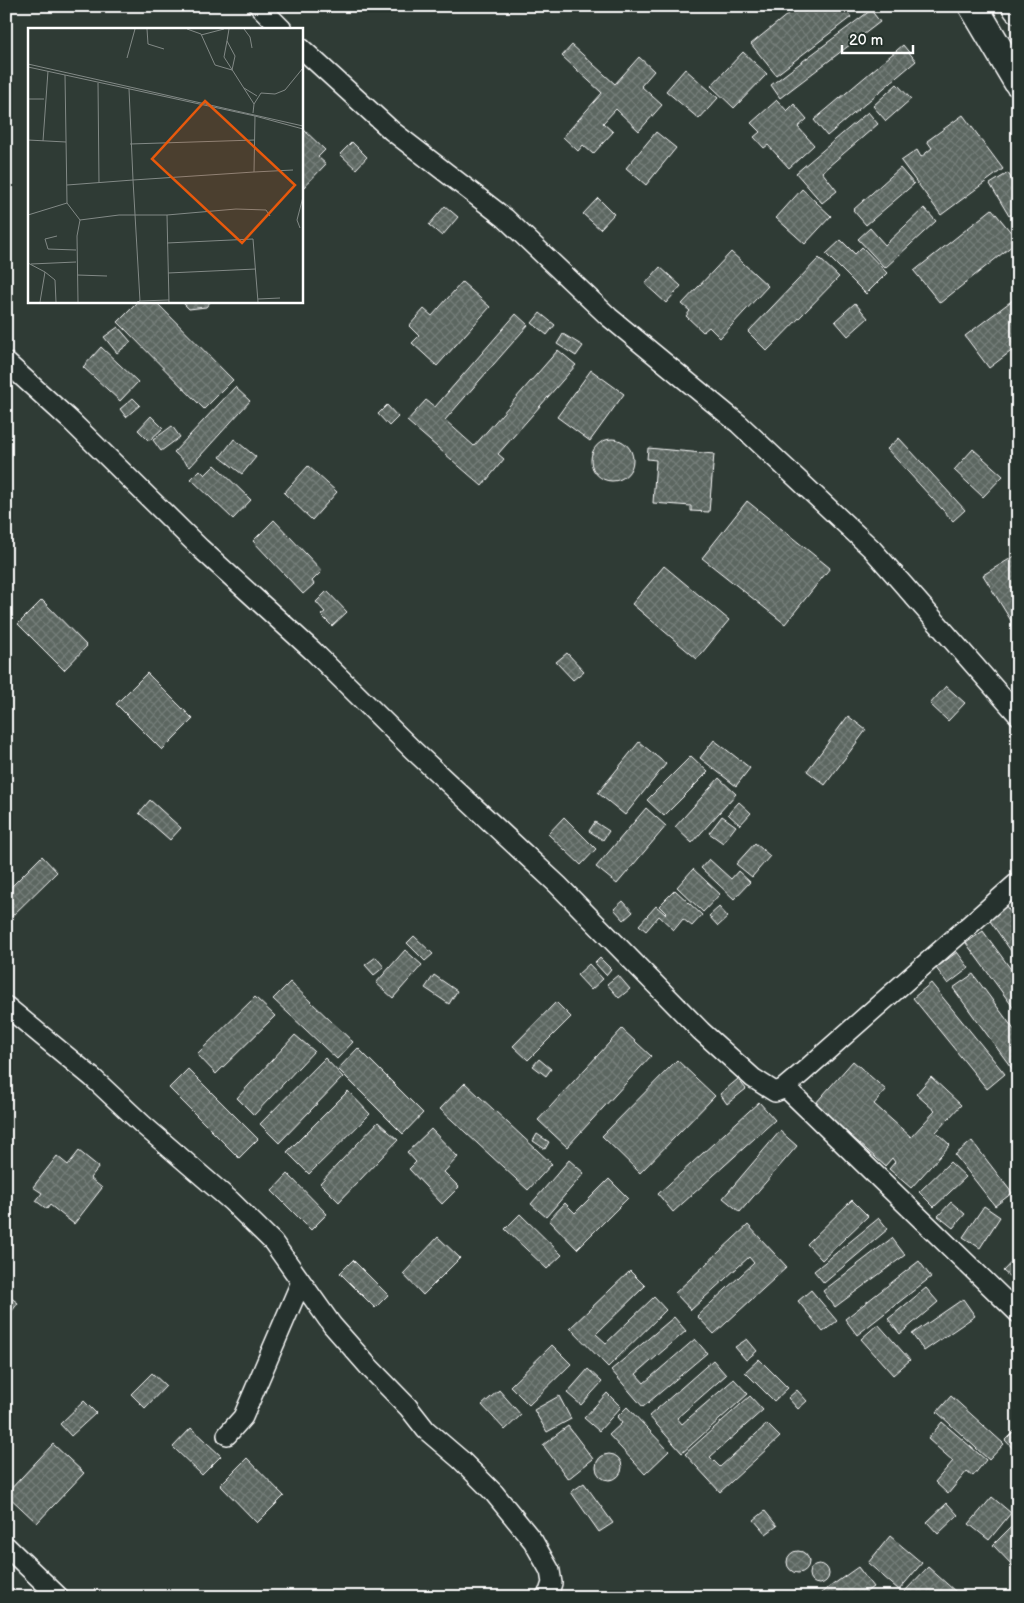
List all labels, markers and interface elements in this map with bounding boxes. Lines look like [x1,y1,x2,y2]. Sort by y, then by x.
scale bar [842,22,913,54]
inset map [28,28,302,302]
text: 20 m [849,31,883,50]

